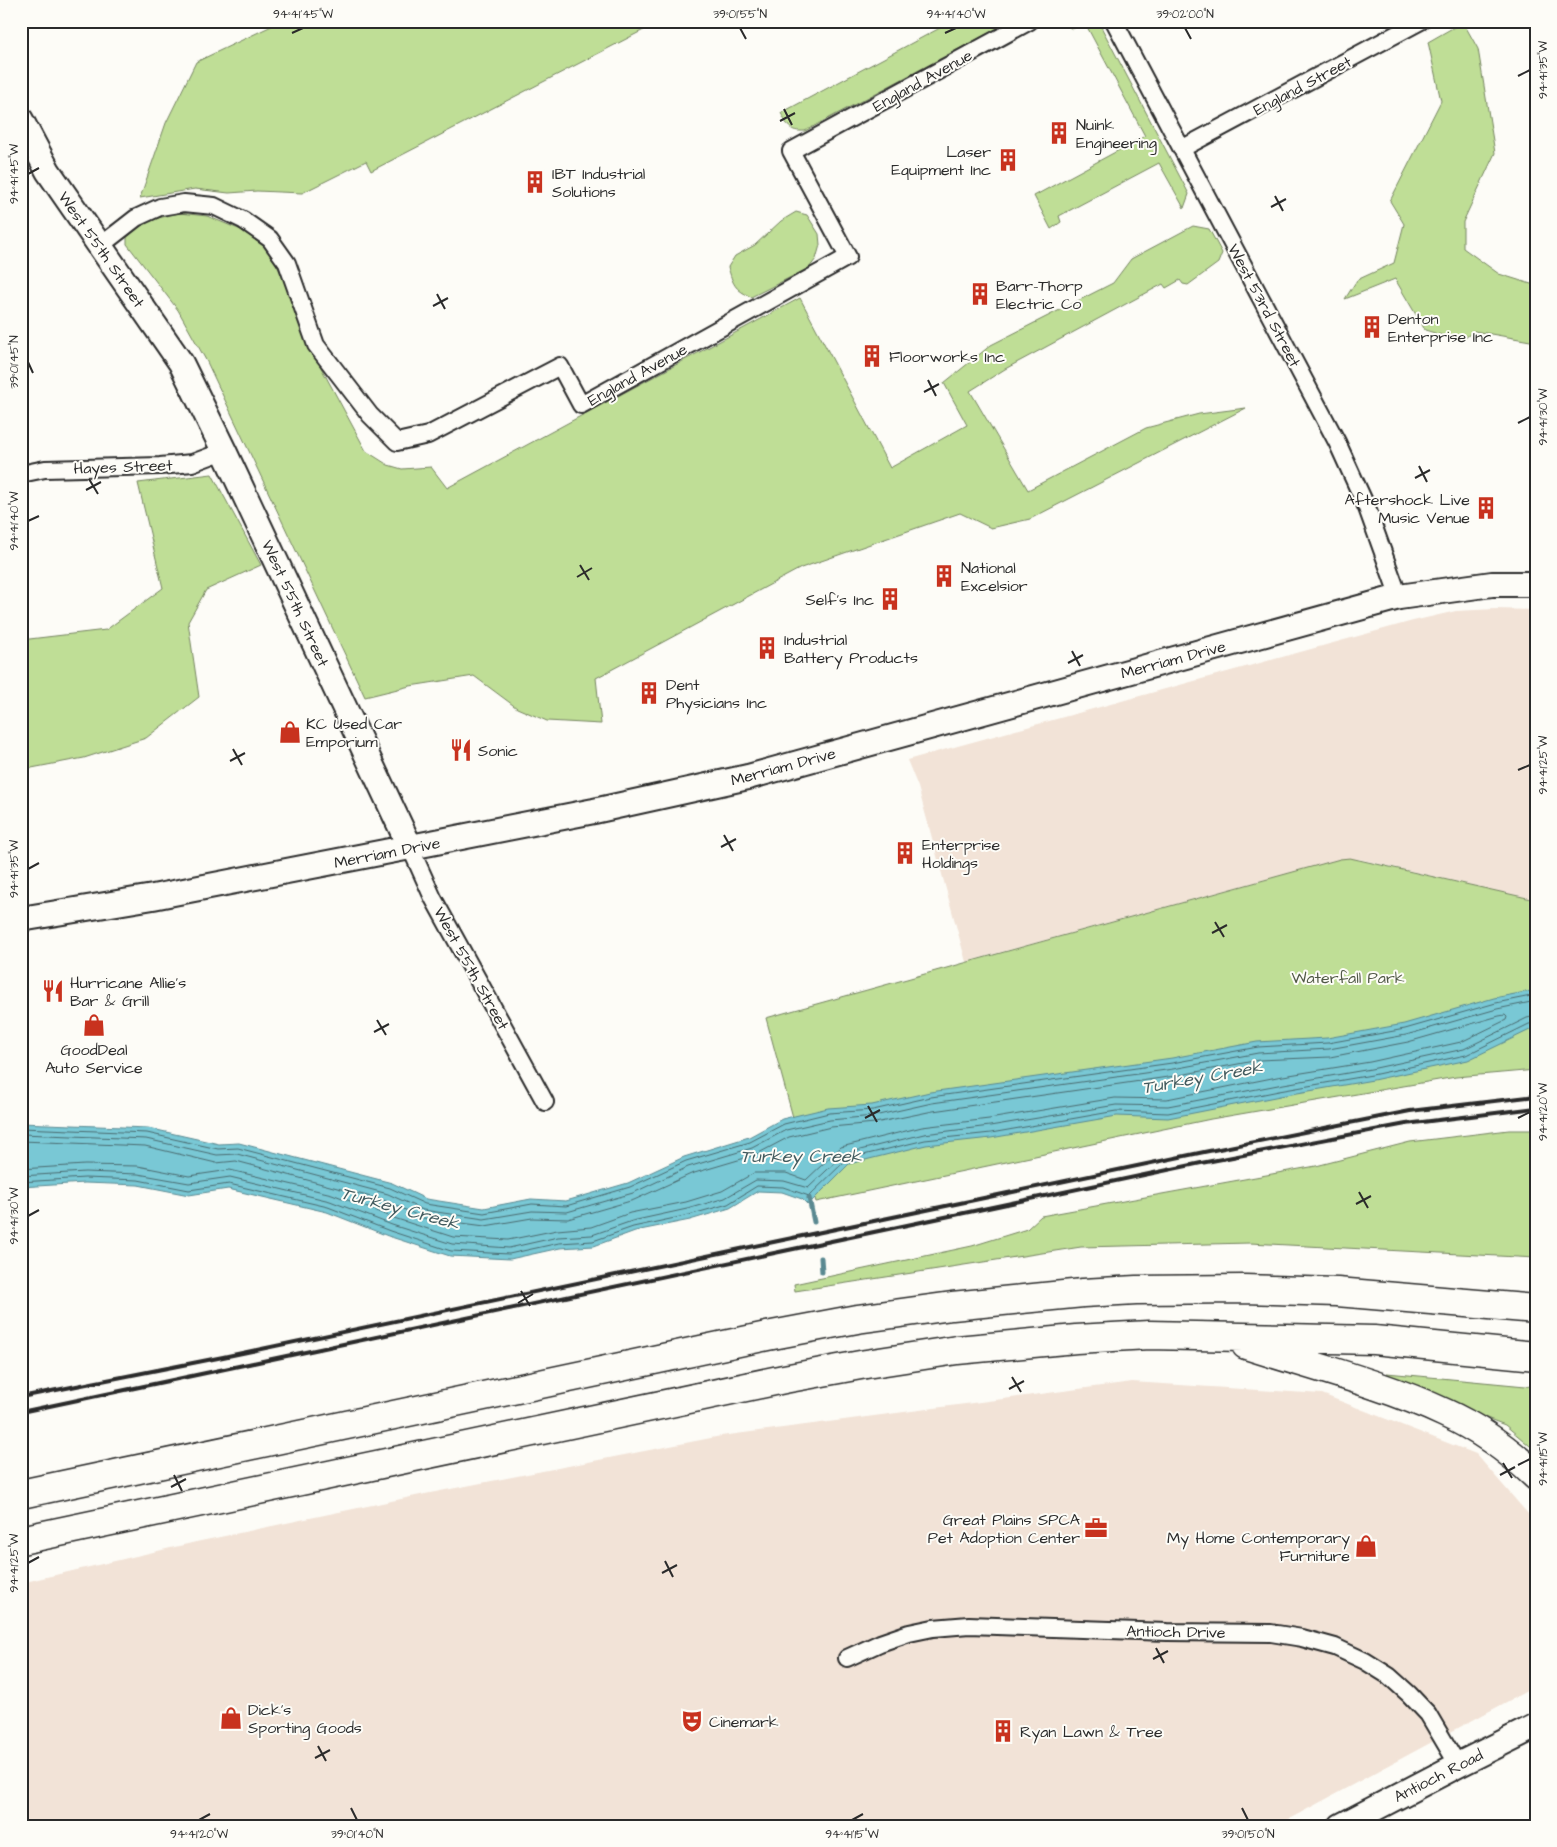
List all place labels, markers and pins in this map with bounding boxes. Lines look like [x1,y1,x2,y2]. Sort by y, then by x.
place label: Nuink Engineering [1076,114,1157,155]
building icon: Nuink Engineering [1046,120,1072,146]
place label: Laser Equipment Inc [891,141,991,181]
building icon: Laser Equipment Inc [995,147,1021,173]
place label: IBT Industrial Solutions [552,163,645,203]
building icon: IBT Industrial Solutions [522,169,548,195]
place label: Barr-Thorp Electric Co [996,275,1083,315]
building icon: Barr-Thorp Electric Co [967,281,993,307]
place label: Denton Enterprise Inc [1388,308,1493,348]
building icon: Denton Enterprise Inc [1359,314,1385,340]
building icon: Floorworks Inc [859,343,885,369]
place label: Floorworks Inc [889,346,1005,368]
place label: Aftershock Live Music Venue [1345,489,1470,529]
building icon: Aftershock Live Music Venue [1473,495,1499,521]
place label: National Excelsior [961,557,1028,597]
building icon: National Excelsior [931,563,957,589]
building icon: Self's Inc [877,586,903,612]
place label: Self's Inc [805,589,874,611]
place label: Industrial Battery Products [784,629,918,670]
building icon: Industrial Battery Products [754,635,780,661]
place label: Dent Physicians Inc [666,674,767,715]
building icon: Dent Physicians Inc [636,680,662,706]
place label: KC Used Car Emporium [306,713,402,753]
shop icon: KC Used Car Emporium [277,719,303,745]
restaurant icon: Sonic [448,737,474,763]
place label: Sonic [478,740,518,762]
place label: Enterprise Holdings [922,834,1001,875]
building icon: Enterprise Holdings [892,840,918,866]
place label: Hurricane Allie's Bar & Grill [70,972,186,1012]
restaurant icon: Hurricane Allie's Bar & Grill [40,978,66,1004]
shop icon: GoodDeal Auto Service [81,1012,107,1038]
place label: GoodDeal Auto Service [45,1039,143,1079]
place label: Great Plains SPCA Pet Adoption Center [928,1509,1080,1549]
office icon: Great Plains SPCA Pet Adoption Center [1083,1515,1109,1541]
place label: My Home Contemporary Furniture [1167,1527,1350,1567]
shop icon: My Home Contemporary Furniture [1353,1533,1379,1559]
place label: Dick's Sporting Goods [248,1699,362,1740]
shop icon: Dick's Sporting Goods [218,1705,244,1731]
theatre icon: Cinemark [679,1708,705,1734]
place label: Cinemark [709,1711,779,1733]
building icon: Ryan Lawn & Tree [990,1718,1016,1744]
place label: Ryan Lawn & Tree [1020,1721,1163,1744]

